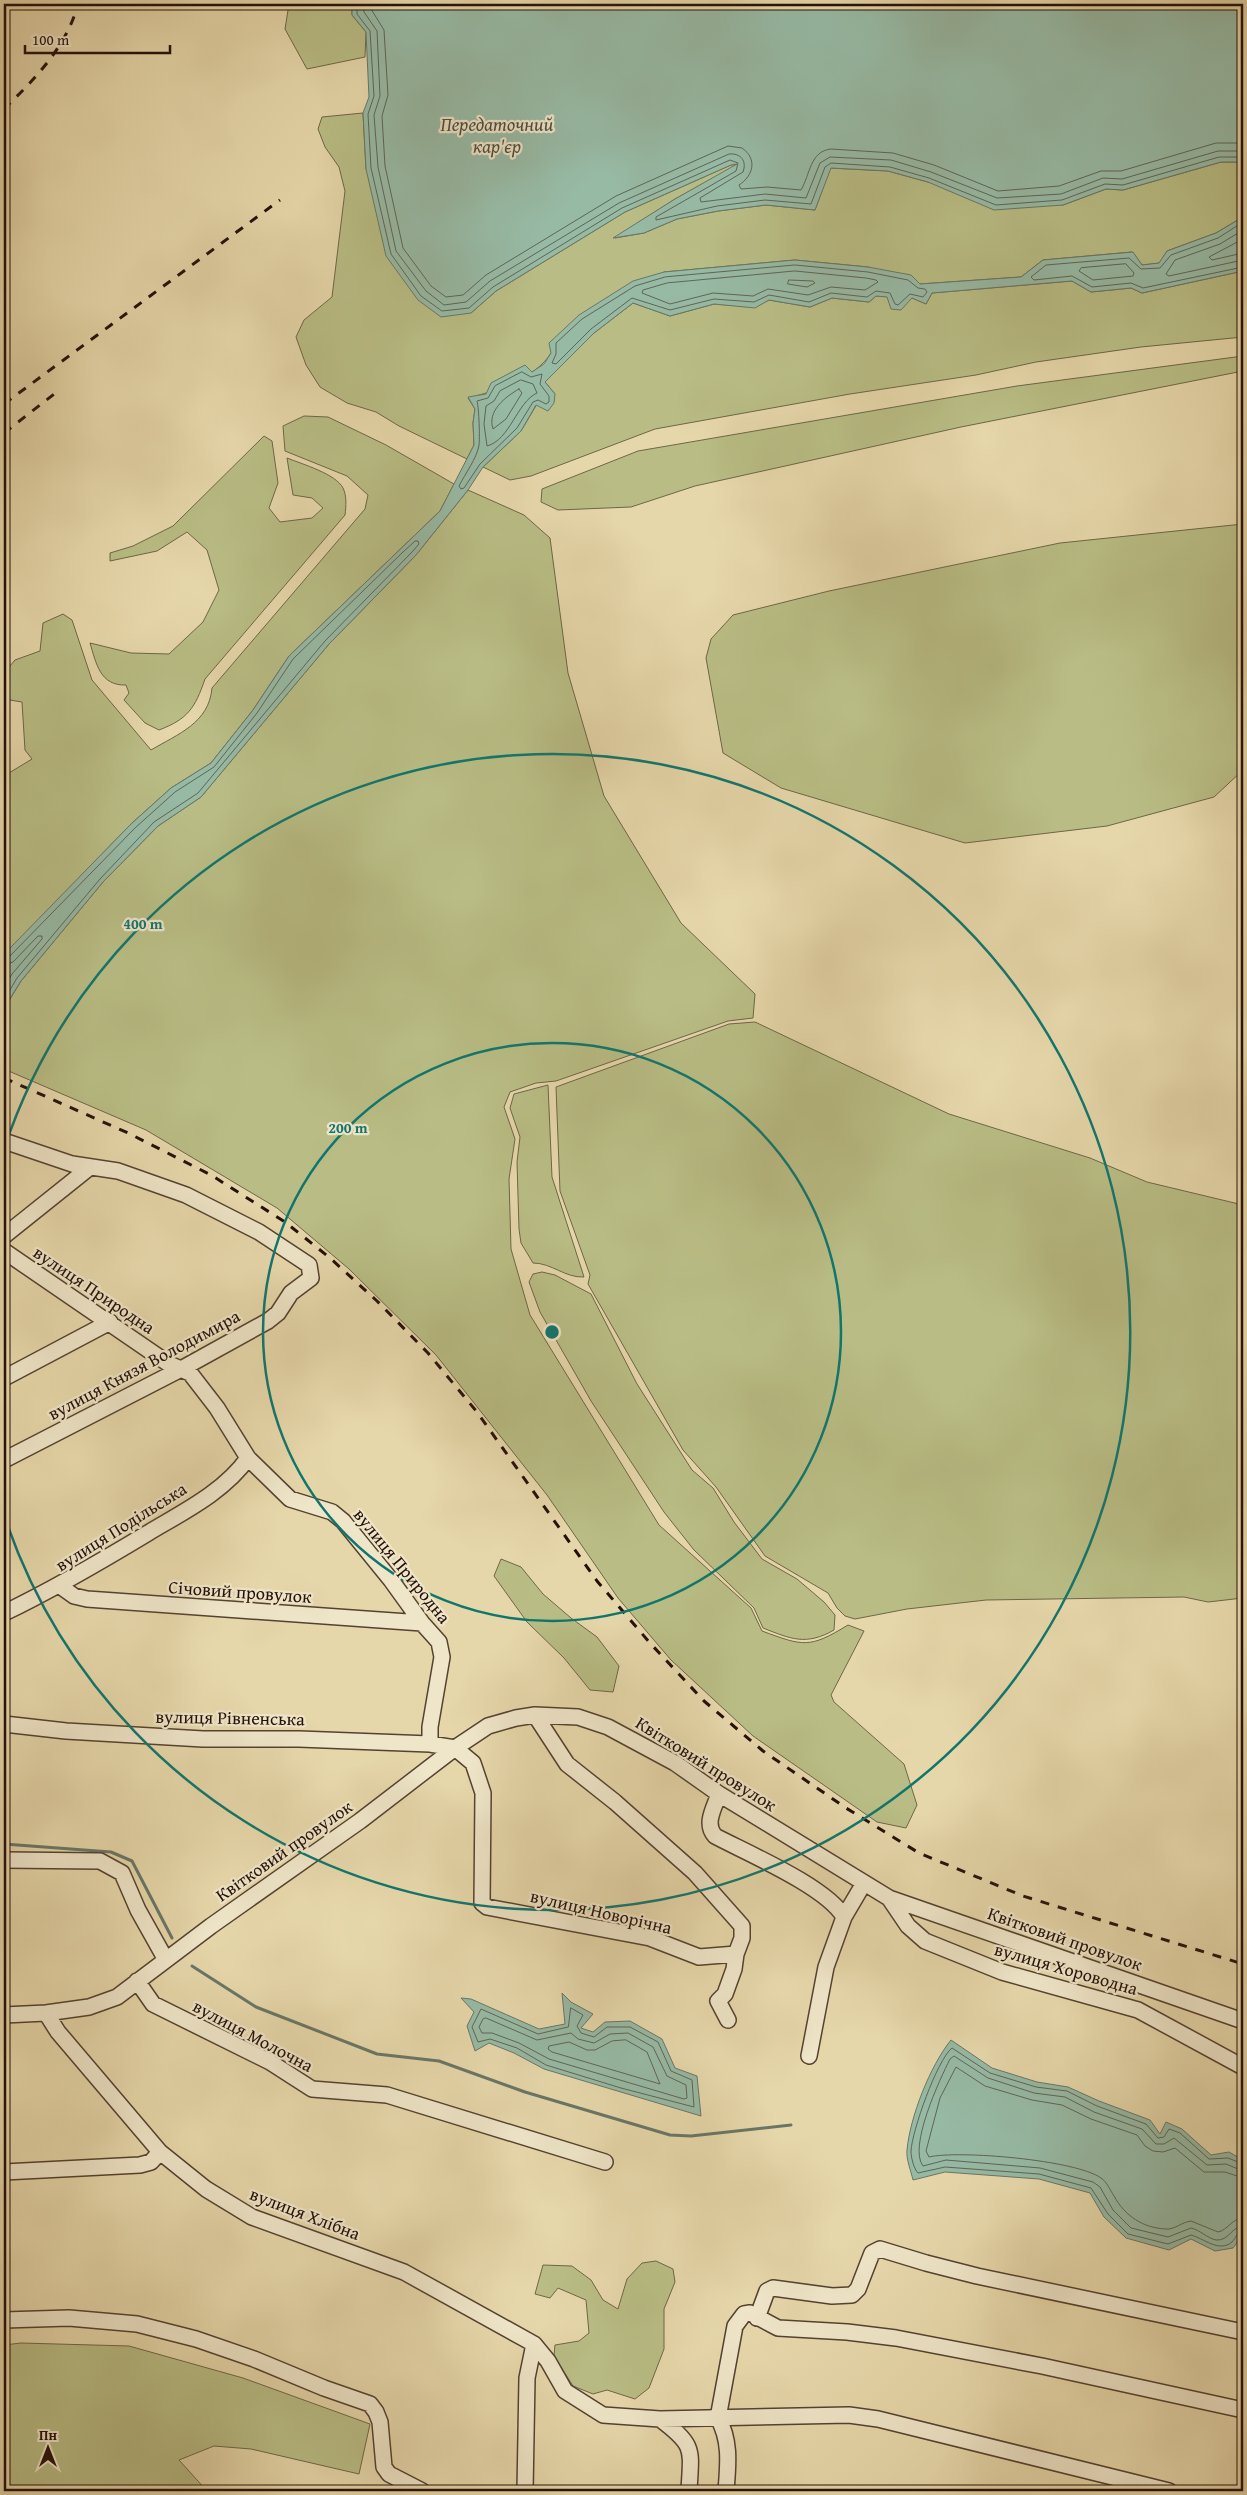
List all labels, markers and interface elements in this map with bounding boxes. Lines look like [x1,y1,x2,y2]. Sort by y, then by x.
scale bar [25,22,170,54]
text: 100 m [32,29,70,50]
water label: Передаточний кар'єр [441,110,554,160]
text: 400 m [123,913,163,934]
text: 200 m [328,1117,368,1138]
street label: вулиця Природна [28,1239,161,1341]
street label: вулиця Князя Володимира [43,1302,245,1427]
centre of rings [543,1323,561,1341]
street label: вулиця Подільська [50,1475,192,1578]
street label: вулиця Природна [347,1502,458,1630]
street label: Січовий провулок [168,1573,313,1610]
street label: вулиця Рівненська [155,1703,305,1732]
street label: Квітковий провулок [630,1709,783,1818]
street label: Квітковий провулок [210,1793,358,1908]
street label: вулиця Новорічна [528,1882,675,1941]
street label: Квітковий провулок [984,1899,1147,1978]
street label: вулиця Хороводна [991,1935,1141,2002]
street label: вулиця Молочна [188,1992,319,2079]
street label: вулиця Хлібна [246,2180,365,2247]
north arrow [22,2422,72,2472]
text: Пн [39,2425,57,2445]

